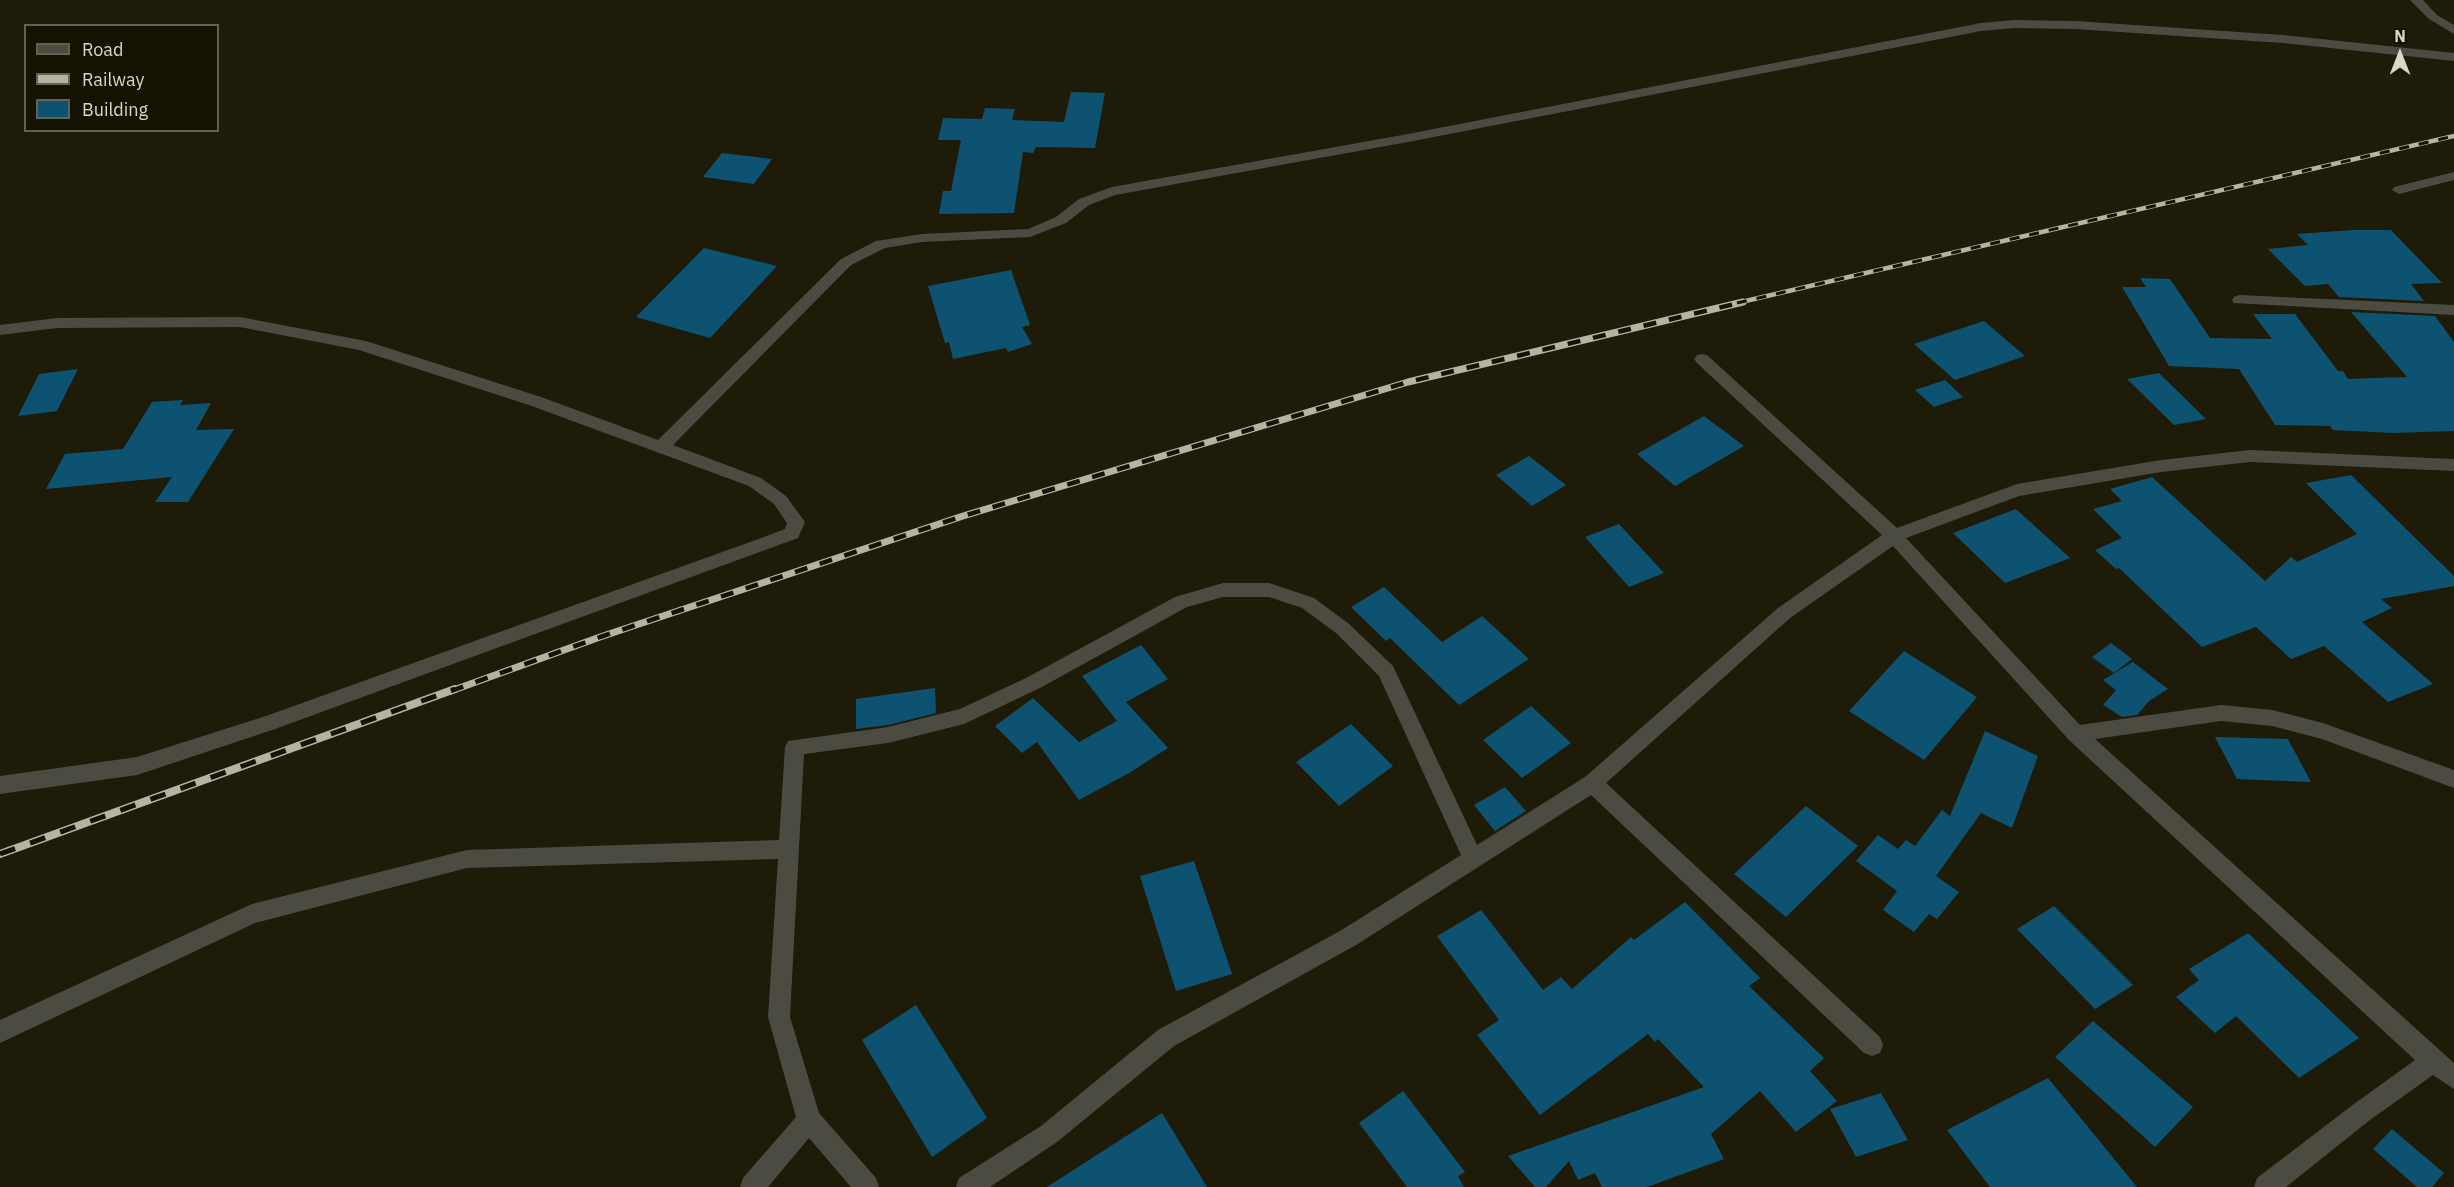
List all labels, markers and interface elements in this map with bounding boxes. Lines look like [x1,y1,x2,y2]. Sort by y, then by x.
legend [24,24,219,132]
north arrow [2370,24,2430,84]
text: N [2394,26,2406,46]
text: Road [82,38,123,61]
text: Railway [82,68,144,91]
text: Building [82,98,148,121]

